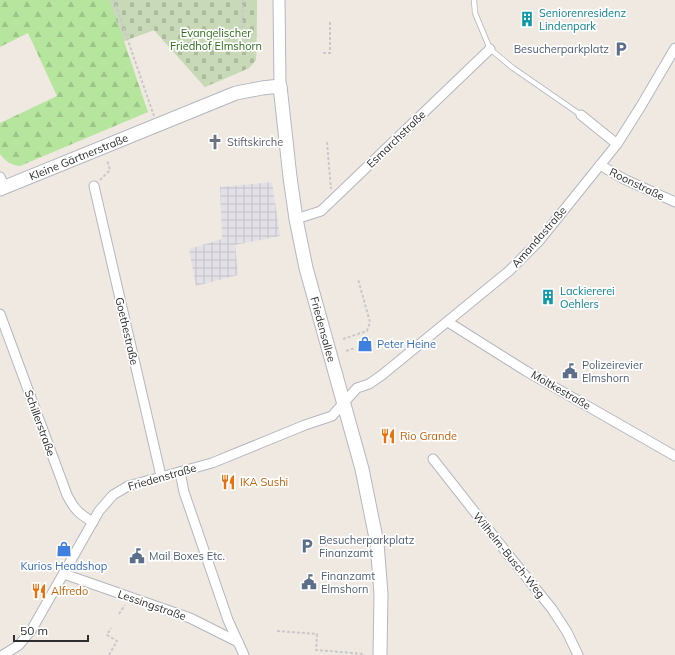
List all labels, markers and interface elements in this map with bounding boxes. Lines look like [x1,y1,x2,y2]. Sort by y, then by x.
place label: Seniorenresidenz Lindenpark [539,6,627,33]
building icon: Seniorenresidenz Lindenpark [518,10,536,28]
park label: Evangelischer Friedhof Elmshorn [170,26,262,53]
parking icon: Besucherparkplatz [612,40,630,58]
place label: Besucherparkplatz [514,42,609,56]
street label: Esmarchstraße [364,107,428,171]
street label: Kleine Gärtnerstraße [27,131,130,183]
church icon: Stiftskirche [206,133,224,151]
place label: Stiftskirche [227,135,283,149]
street label: Roonstraße [607,165,667,203]
street label: Amandastraße [509,203,569,271]
place label: Lackiererei Oehlers [560,284,615,311]
building icon: Lackiererei Oehlers [539,288,557,306]
street label: Friedensallee [307,295,339,363]
street label: Goethestraße [112,296,142,366]
shop icon: Peter Heine [356,335,374,353]
place label: Peter Heine [377,337,436,351]
place label: Polizeirevier Elmshorn [582,358,643,385]
public building icon: Polizeirevier Elmshorn [561,362,579,380]
street label: Moltkestraße [529,367,593,413]
street label: Schillerstraße [22,388,58,458]
restaurant icon: Rio Grande [379,427,397,445]
place label: Rio Grande [400,429,457,443]
street label: Friedenstraße [126,461,198,493]
restaurant icon: IKA Sushi [219,473,237,491]
place label: IKA Sushi [240,475,288,489]
street label: Wilhelm-Busch-Weg [470,509,548,601]
place label: Besucherparkplatz Finanzamt [319,533,415,560]
parking icon: Besucherparkplatz Finanzamt [298,537,316,555]
shop icon: Kurios Headshop [55,540,73,558]
public building icon: Mail Boxes Etc. [128,547,146,565]
place label: Mail Boxes Etc. [149,549,225,563]
place label: Kurios Headshop [21,559,108,573]
place label: Finanzamt Elmshorn [321,569,375,596]
public building icon: Finanzamt Elmshorn [300,573,318,591]
restaurant icon: Alfredo [30,582,48,600]
place label: Alfredo [51,584,88,598]
street label: Lessingstraße [116,587,188,623]
scale bar [14,617,88,643]
text: 50 m [20,623,48,638]

